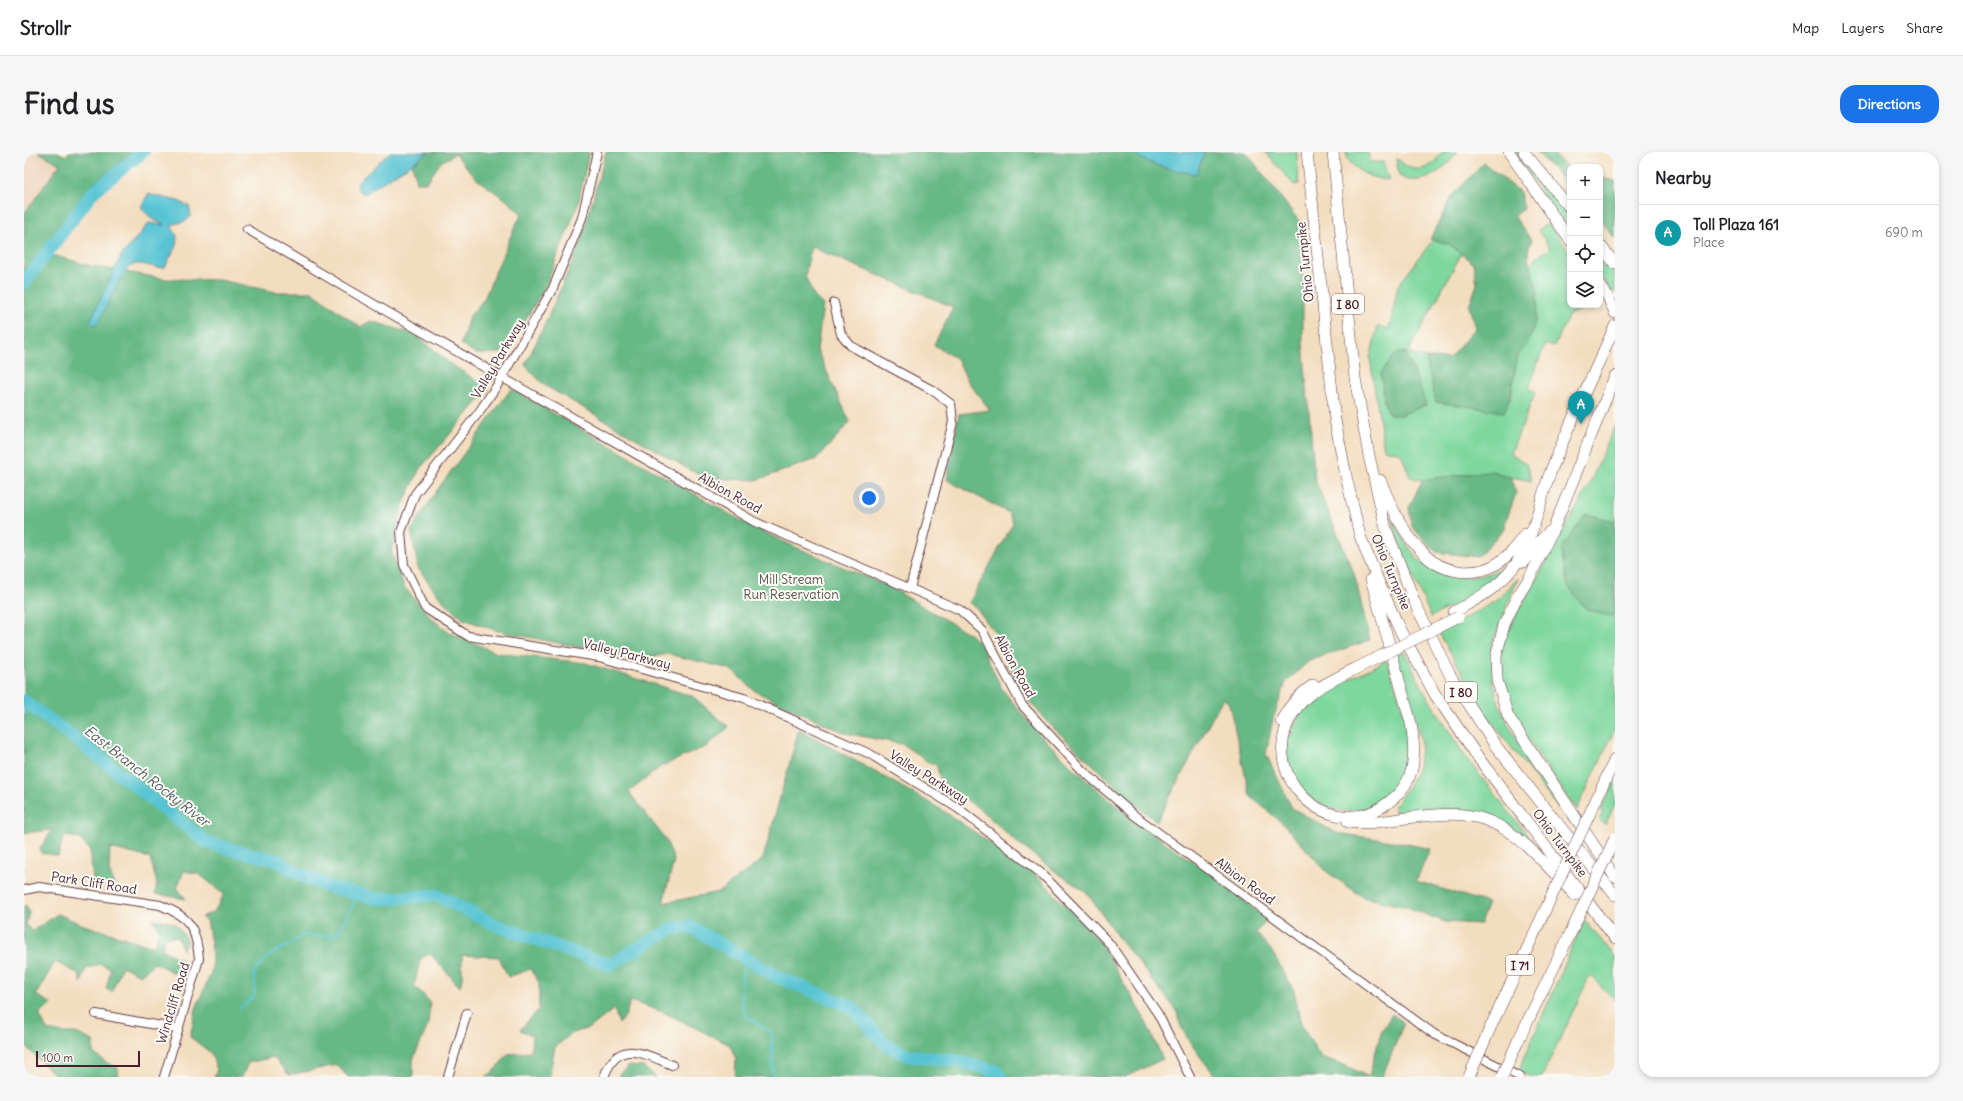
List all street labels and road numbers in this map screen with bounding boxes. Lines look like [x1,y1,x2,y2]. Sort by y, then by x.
street label: Ohio Turnpike [1292,221,1318,303]
road number: I 80 [1332,294,1364,314]
street label: Valley Parkway [467,316,529,402]
street label: Albion Road [695,469,765,518]
street label: Ohio Turnpike [1367,531,1415,613]
street label: Albion Road [991,631,1040,701]
street label: Valley Parkway [581,635,673,673]
road number: I 80 [1445,682,1477,702]
street label: Valley Parkway [886,746,972,808]
street label: Ohio Turnpike [1529,806,1591,880]
street label: Albion Road [1212,854,1278,909]
street label: Park Cliff Road [50,868,138,898]
road number: I 71 [1506,955,1534,975]
street label: Windcliff Road [153,960,194,1046]

